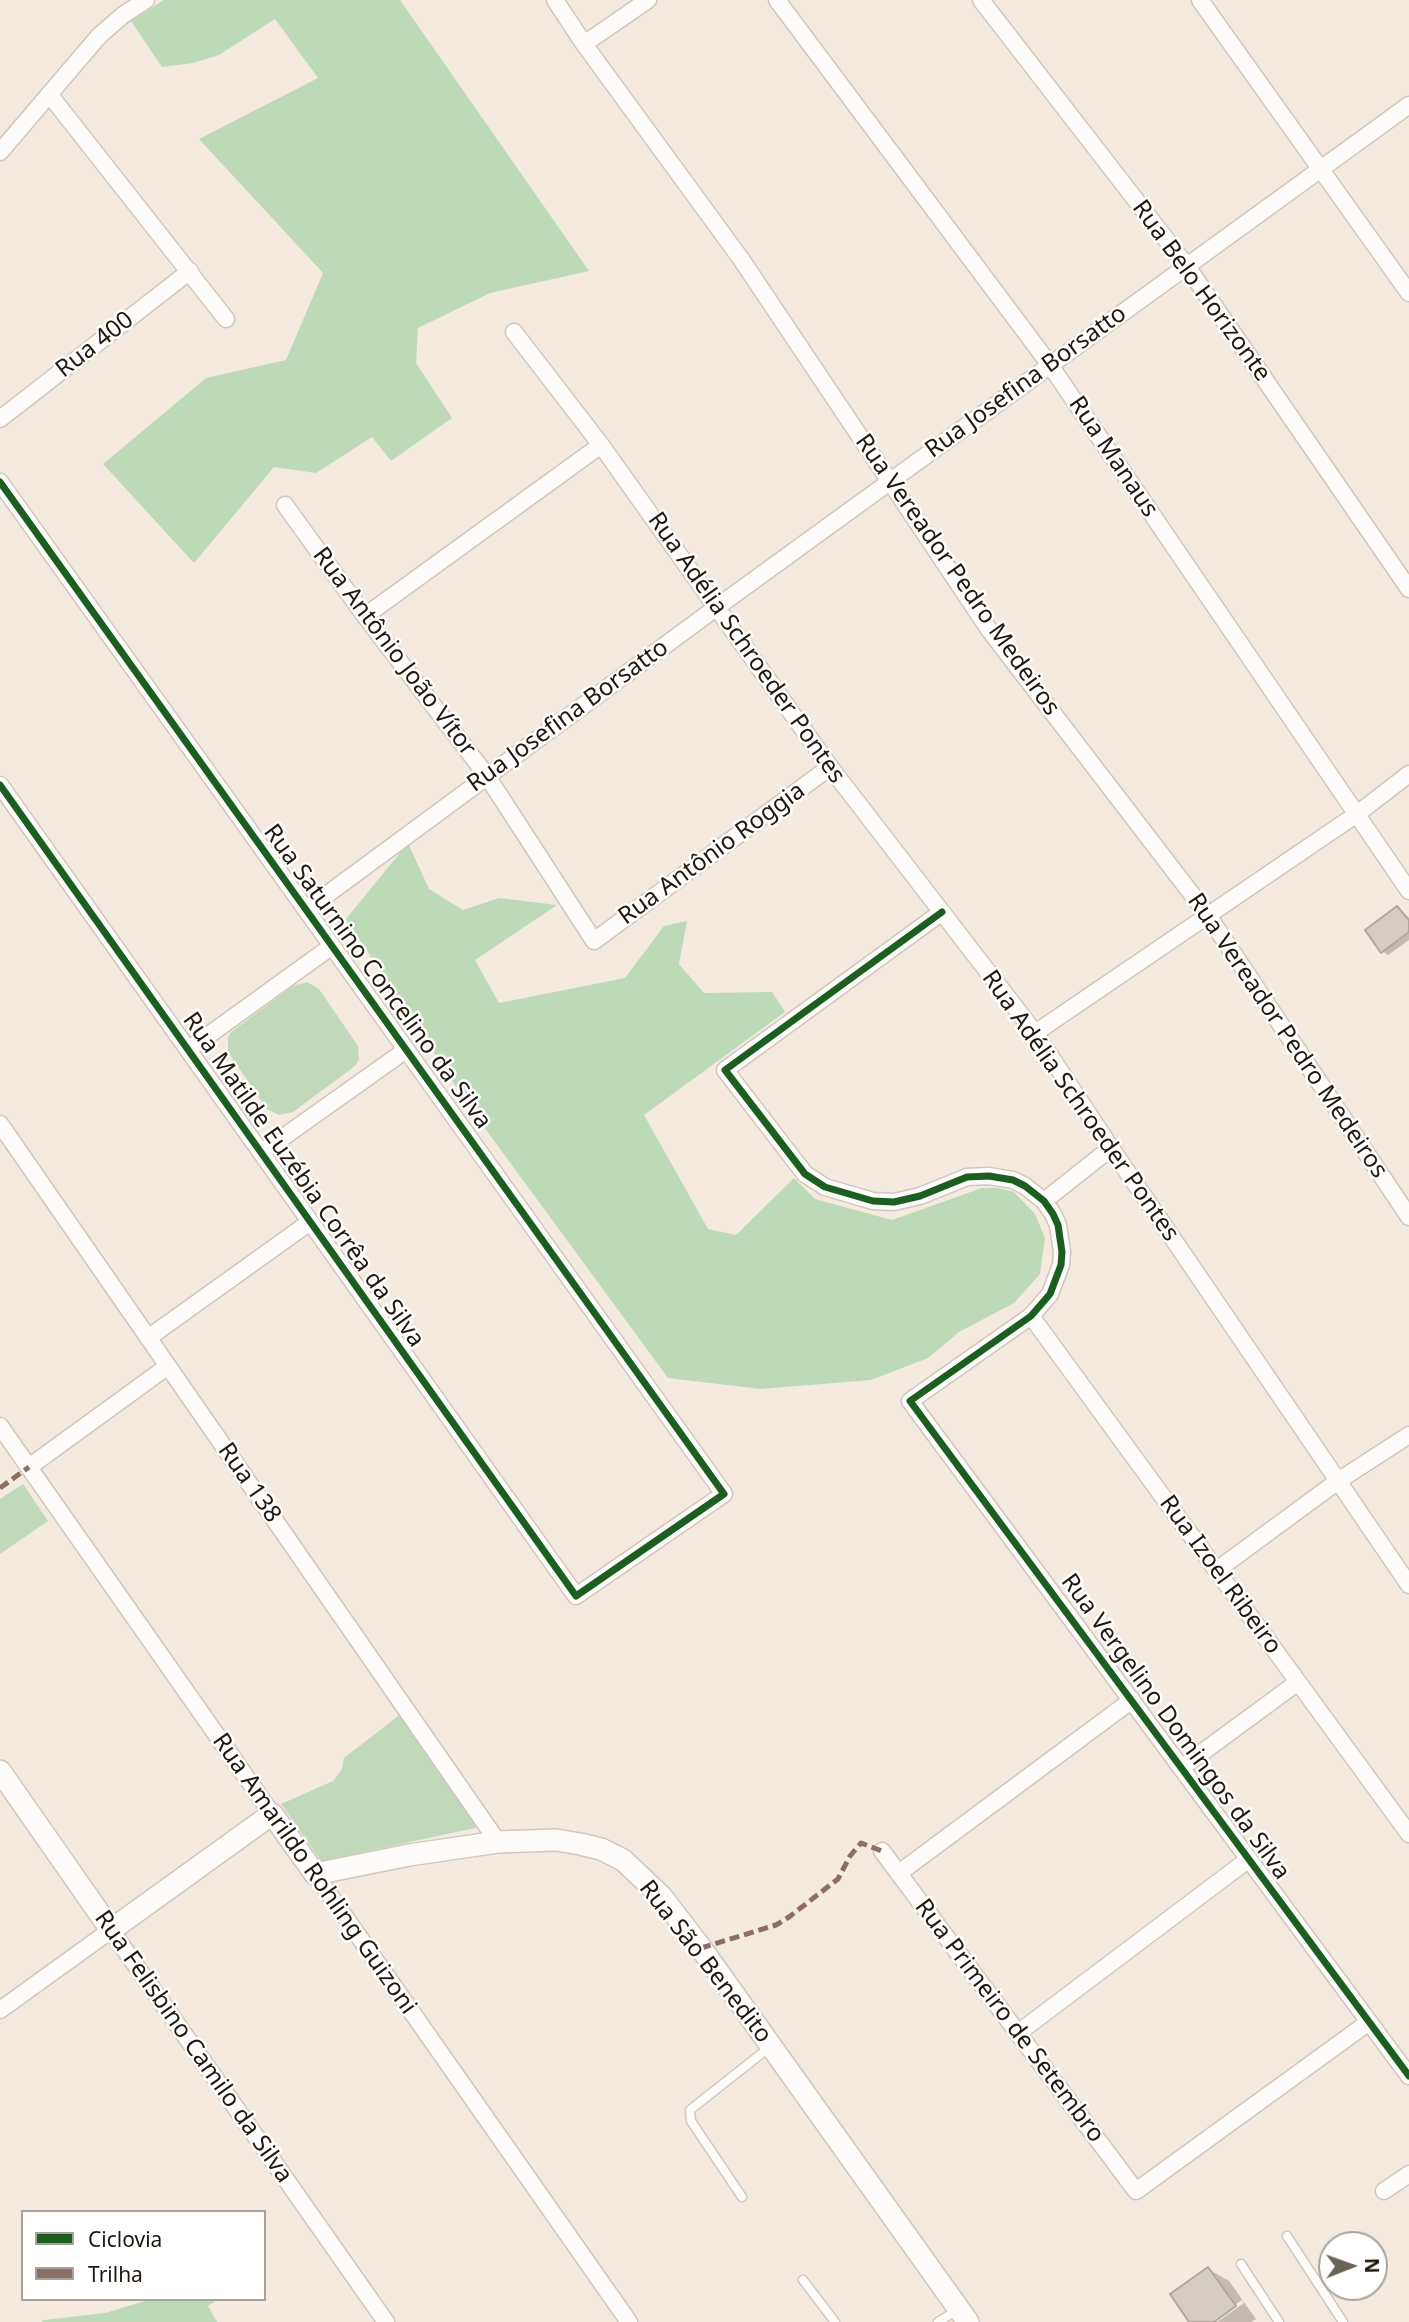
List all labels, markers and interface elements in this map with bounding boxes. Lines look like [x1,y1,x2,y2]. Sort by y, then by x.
street label: Rua Belo Horizonte [1126,195,1276,387]
street label: Rua Josefina Borsatto [920,299,1132,465]
street label: Rua 400 [50,306,140,384]
street label: Rua Manaus [1062,391,1164,523]
street label: Rua Vereador Pedro Medeiros [849,429,1065,721]
street label: Rua Adélia Schroeder Pontes [641,507,851,789]
street label: Rua Antônio João Vítor [306,542,482,762]
street label: Rua Josefina Borsatto [462,633,674,799]
street label: Rua Antônio Roggia [613,777,811,931]
street label: Rua Saturnino Concelino da Silva [257,819,497,1135]
street label: Rua Vereador Pedro Medeiros [1181,888,1393,1184]
street label: Rua Adélia Schroeder Pontes [975,965,1185,1247]
street label: Rua Matilde Euzébia Corrêa da Silva [176,1007,430,1353]
street label: Rua 138 [211,1438,287,1528]
street label: Rua Izoel Ribeiro [1153,1490,1287,1660]
street label: Rua Vergelino Domingos da Silva [1054,1568,1296,1886]
street label: Rua Amarildo Rohling Guizoni [206,1728,422,2020]
street label: Rua São Benedito [633,1875,777,2049]
street label: Rua Primeiro de Setembro [908,1894,1110,2148]
street label: Rua Felisbino Camilo da Silva [88,1905,298,2189]
legend [21,2210,266,2301]
text: Ciclovia [88,2225,162,2253]
north arrow [1318,2231,1388,2301]
text: N [1359,2258,1385,2274]
text: Trilha [88,2260,143,2288]

